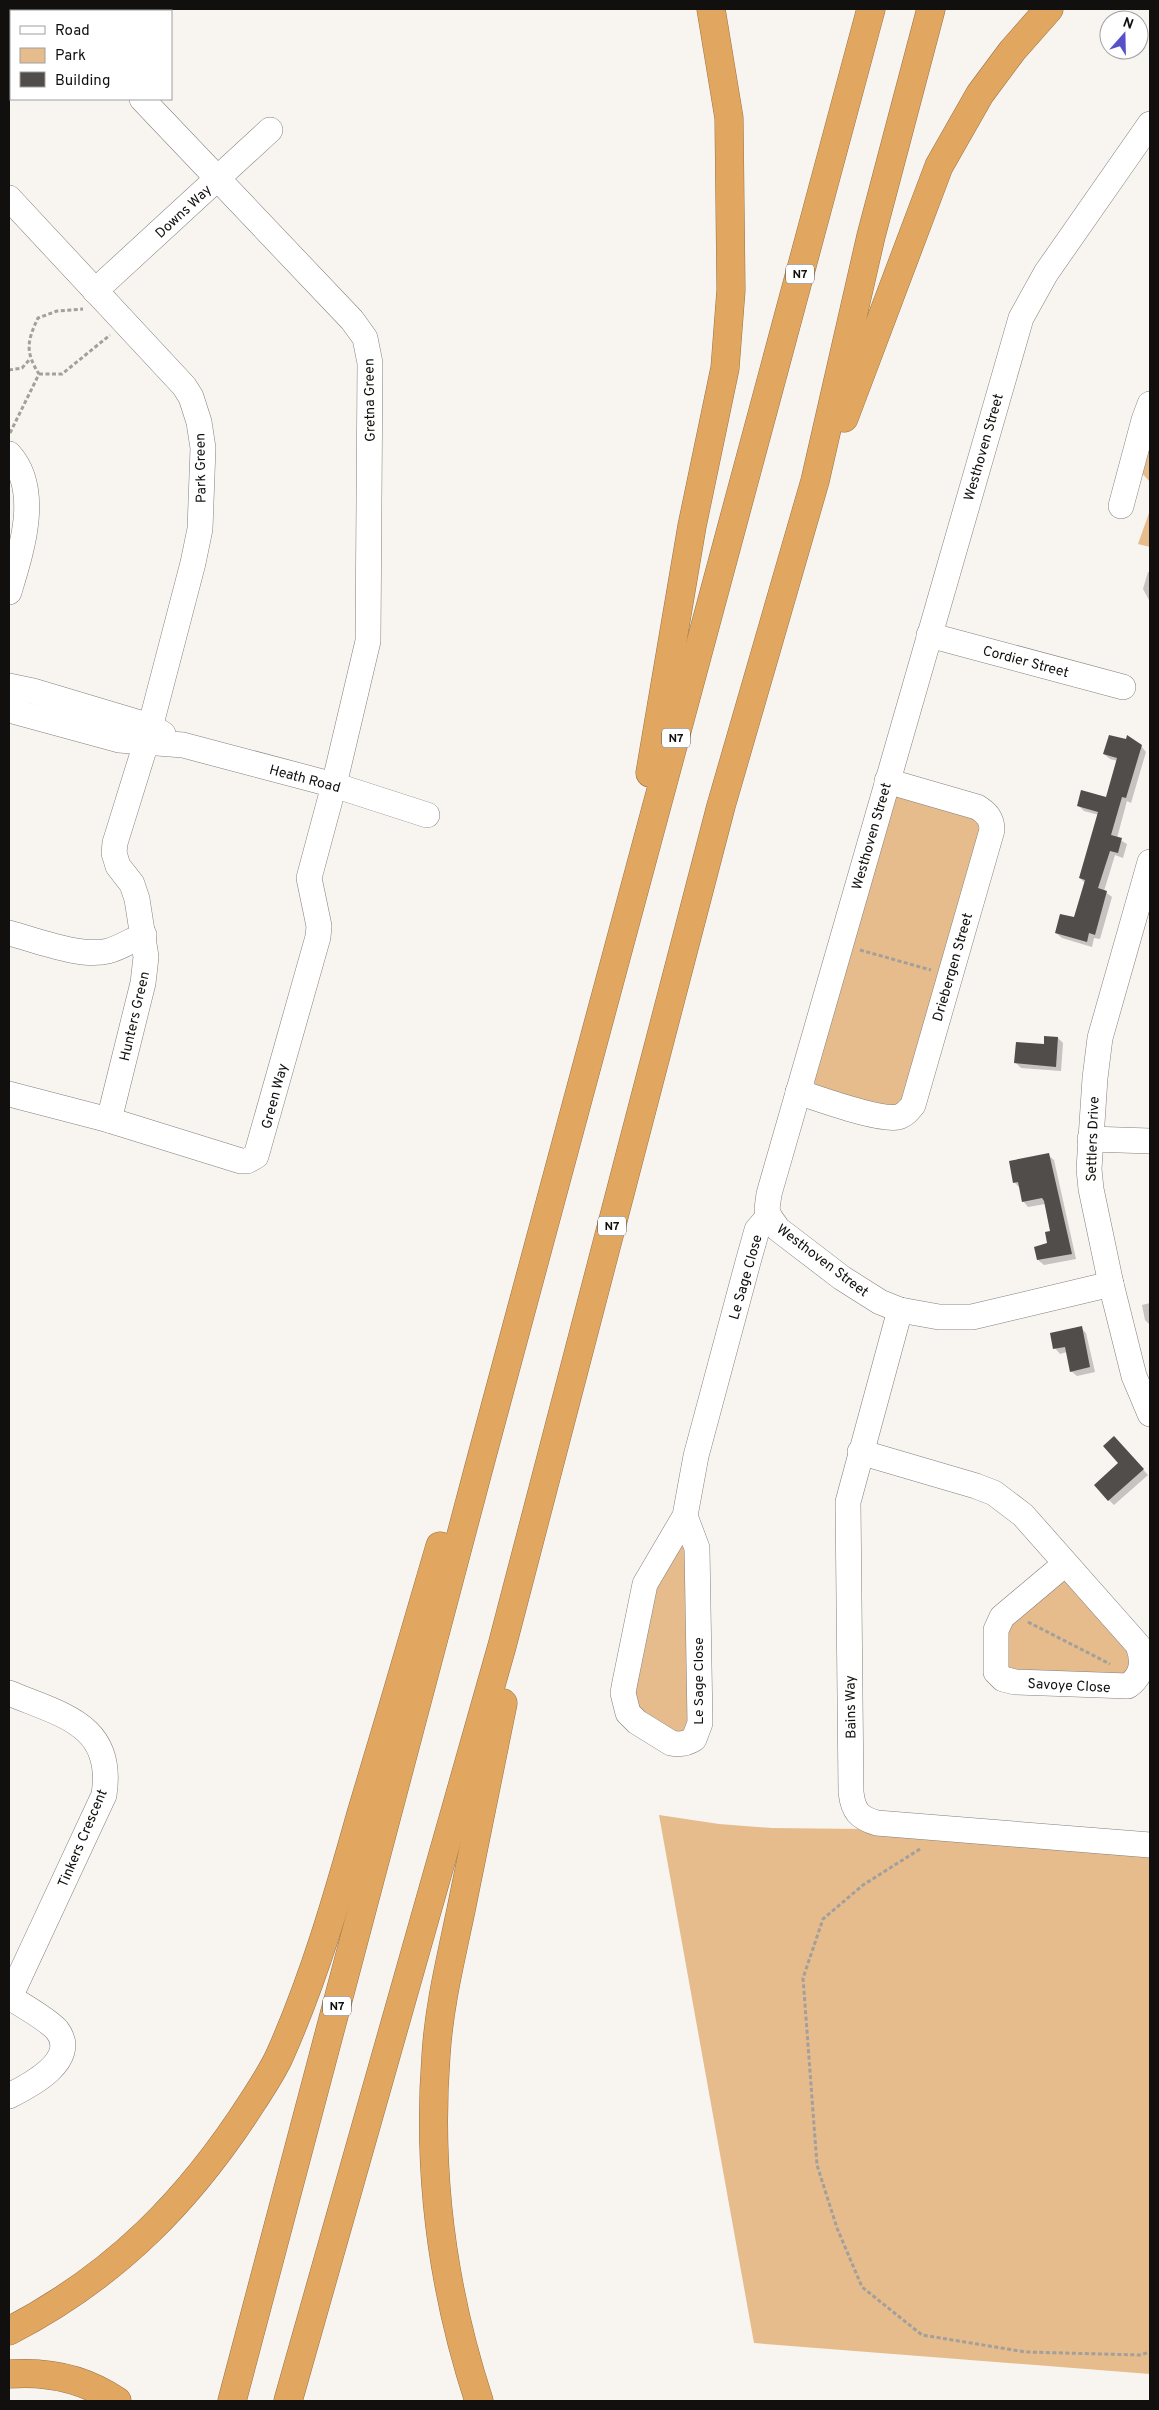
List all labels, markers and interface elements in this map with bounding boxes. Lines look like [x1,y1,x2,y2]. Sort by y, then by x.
legend [10,10,172,100]
north arrow [1099,10,1149,60]
text: N [1120,14,1136,34]
text: Road [55,22,90,41]
text: Park [55,47,86,66]
text: Building [55,72,110,91]
street label: Downs Way [152,182,216,242]
road number: N7 [786,264,814,284]
street label: Gretna Green [361,358,380,442]
street label: Westhoven Street [961,392,1008,503]
street label: Park Green [192,433,211,503]
street label: Cordier Street [981,643,1070,682]
road number: N7 [662,728,690,748]
street label: Heath Road [267,762,342,797]
street label: Westhoven Street [849,781,896,892]
street label: Driebergen Street [930,911,977,1024]
street label: Hunters Green [117,970,154,1063]
street label: Green Way [259,1062,292,1131]
street label: Settlers Drive [1084,1096,1103,1182]
road number: N7 [598,1216,626,1236]
street label: Westhoven Street [773,1221,871,1301]
street label: Le Sage Close [726,1233,767,1322]
street label: Le Sage Close [691,1637,708,1725]
street label: Bains Way [842,1675,861,1739]
street label: Savoye Close [1027,1676,1111,1697]
street label: Tinkers Crescent [55,1787,112,1890]
road number: N7 [323,1996,351,2015]

